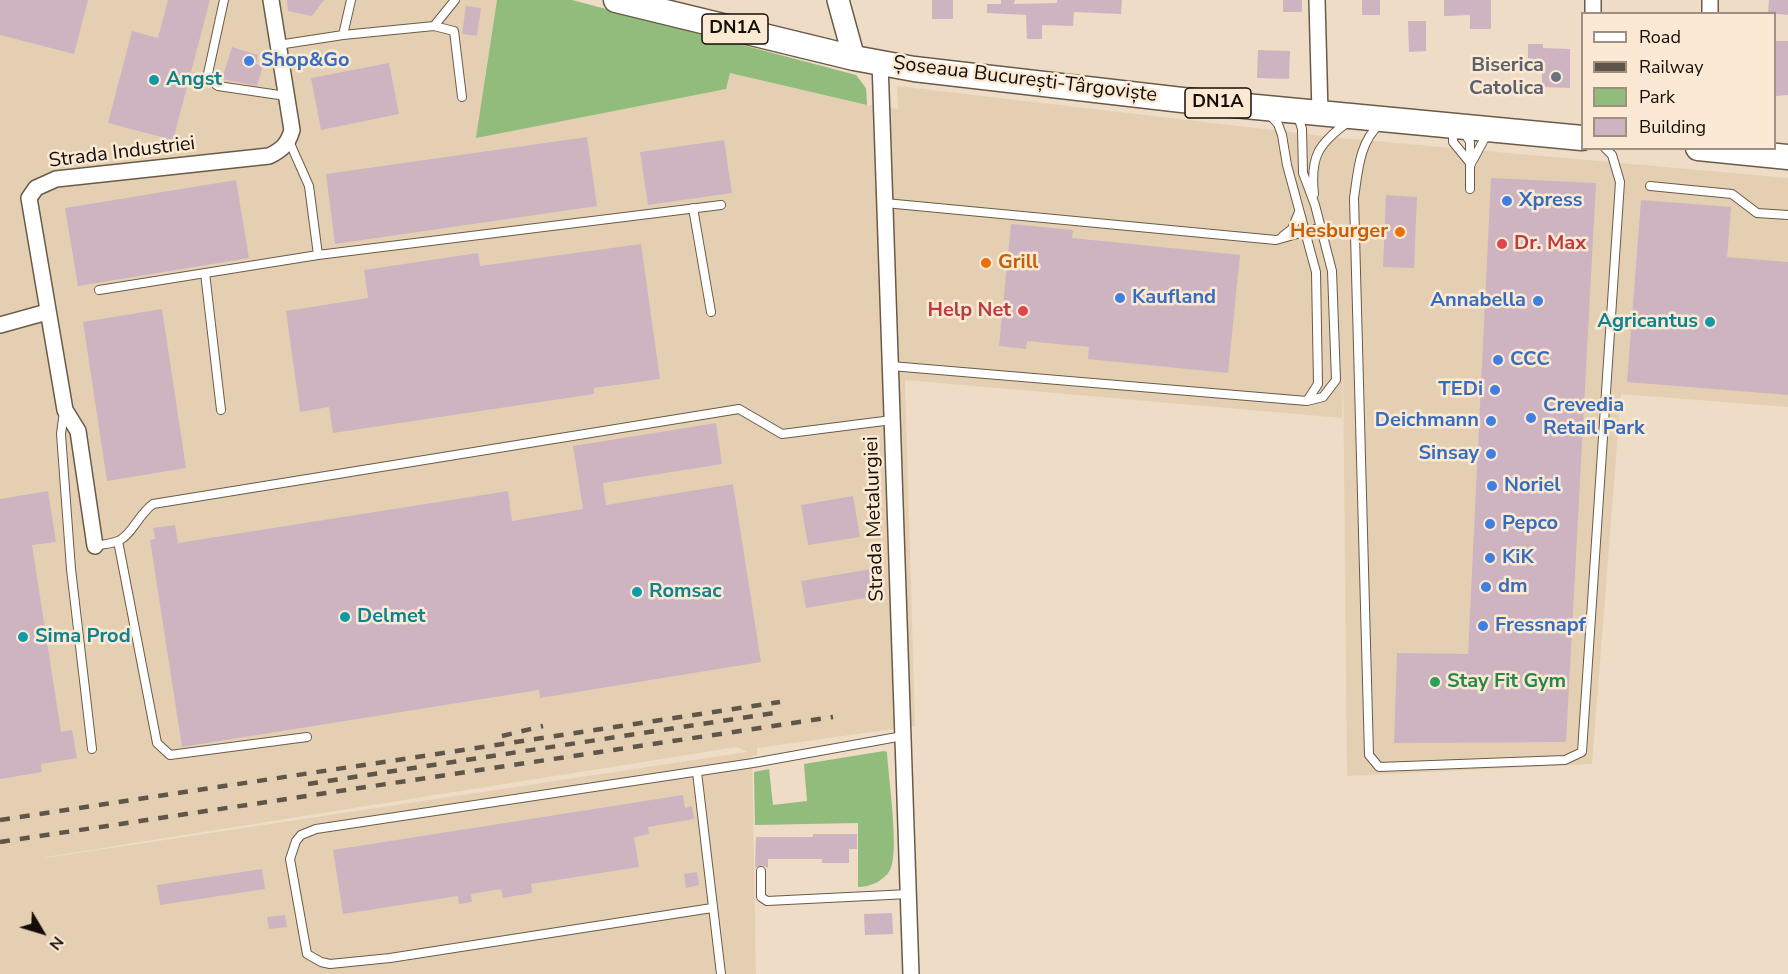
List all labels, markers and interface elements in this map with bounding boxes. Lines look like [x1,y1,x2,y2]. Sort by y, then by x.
legend [1581,12,1776,150]
road number: DN1A [702,14,768,44]
text: Road [1639,25,1681,49]
place label: Shop&Go [261,49,350,73]
street label: Șoseaua București-Târgoviște [892,52,1158,108]
marker: Shop&Go [242,54,256,68]
place label: Biserica Catolica [1469,54,1544,101]
text: Railway [1639,55,1704,79]
place label: Angst [166,68,222,92]
marker: Biserica Catolica [1549,70,1563,84]
marker: Angst [147,73,161,87]
text: Park [1639,85,1675,109]
road number: DN1A [1185,88,1251,118]
text: Building [1639,115,1706,139]
street label: Strada Industriei [47,132,197,174]
place label: Xpress [1519,189,1582,213]
marker: Xpress [1500,194,1514,208]
place label: Hesburger [1290,220,1388,244]
marker: Hesburger [1393,225,1407,239]
place label: Dr. Max [1514,232,1586,256]
marker: Dr. Max [1495,237,1509,251]
place label: Grill [998,251,1038,275]
marker: Grill [979,256,993,270]
place label: Kaufland [1132,286,1216,310]
place label: Annabella [1430,289,1526,313]
marker: Kaufland [1113,291,1127,305]
marker: Annabella [1531,294,1545,308]
place label: Help Net [927,299,1011,323]
marker: Help Net [1016,304,1030,318]
place label: Agricantus [1597,310,1698,334]
marker: Agricantus [1703,315,1717,329]
place label: CCC [1510,348,1550,372]
marker: CCC [1491,353,1505,367]
place label: TEDi [1438,378,1483,402]
marker: TEDi [1488,383,1502,397]
place label: Crevedia Retail Park [1543,394,1645,441]
place label: Deichmann [1375,409,1479,433]
marker: Crevedia Retail Park [1524,411,1538,425]
marker: Deichmann [1484,414,1498,428]
street label: Strada Metalurgiei [860,436,890,602]
place label: Sinsay [1418,442,1479,466]
marker: Sinsay [1484,447,1498,461]
place label: Noriel [1504,474,1561,498]
marker: Noriel [1485,479,1499,493]
place label: Pepco [1502,512,1558,536]
marker: Pepco [1483,517,1497,531]
place label: KiK [1502,546,1534,570]
marker: KiK [1483,551,1497,565]
place label: dm [1498,575,1528,599]
place label: Romsac [649,580,722,604]
marker: dm [1479,580,1493,594]
marker: Romsac [630,585,644,599]
place label: Delmet [357,605,425,629]
marker: Delmet [338,610,352,624]
place label: Fressnapf [1495,614,1586,638]
marker: Fressnapf [1476,619,1490,633]
place label: Sima Prod [35,625,131,649]
marker: Sima Prod [16,630,30,644]
place label: Stay Fit Gym [1447,670,1566,694]
marker: Stay Fit Gym [1428,675,1442,689]
north arrow [12,902,72,962]
text: N [44,932,69,955]

